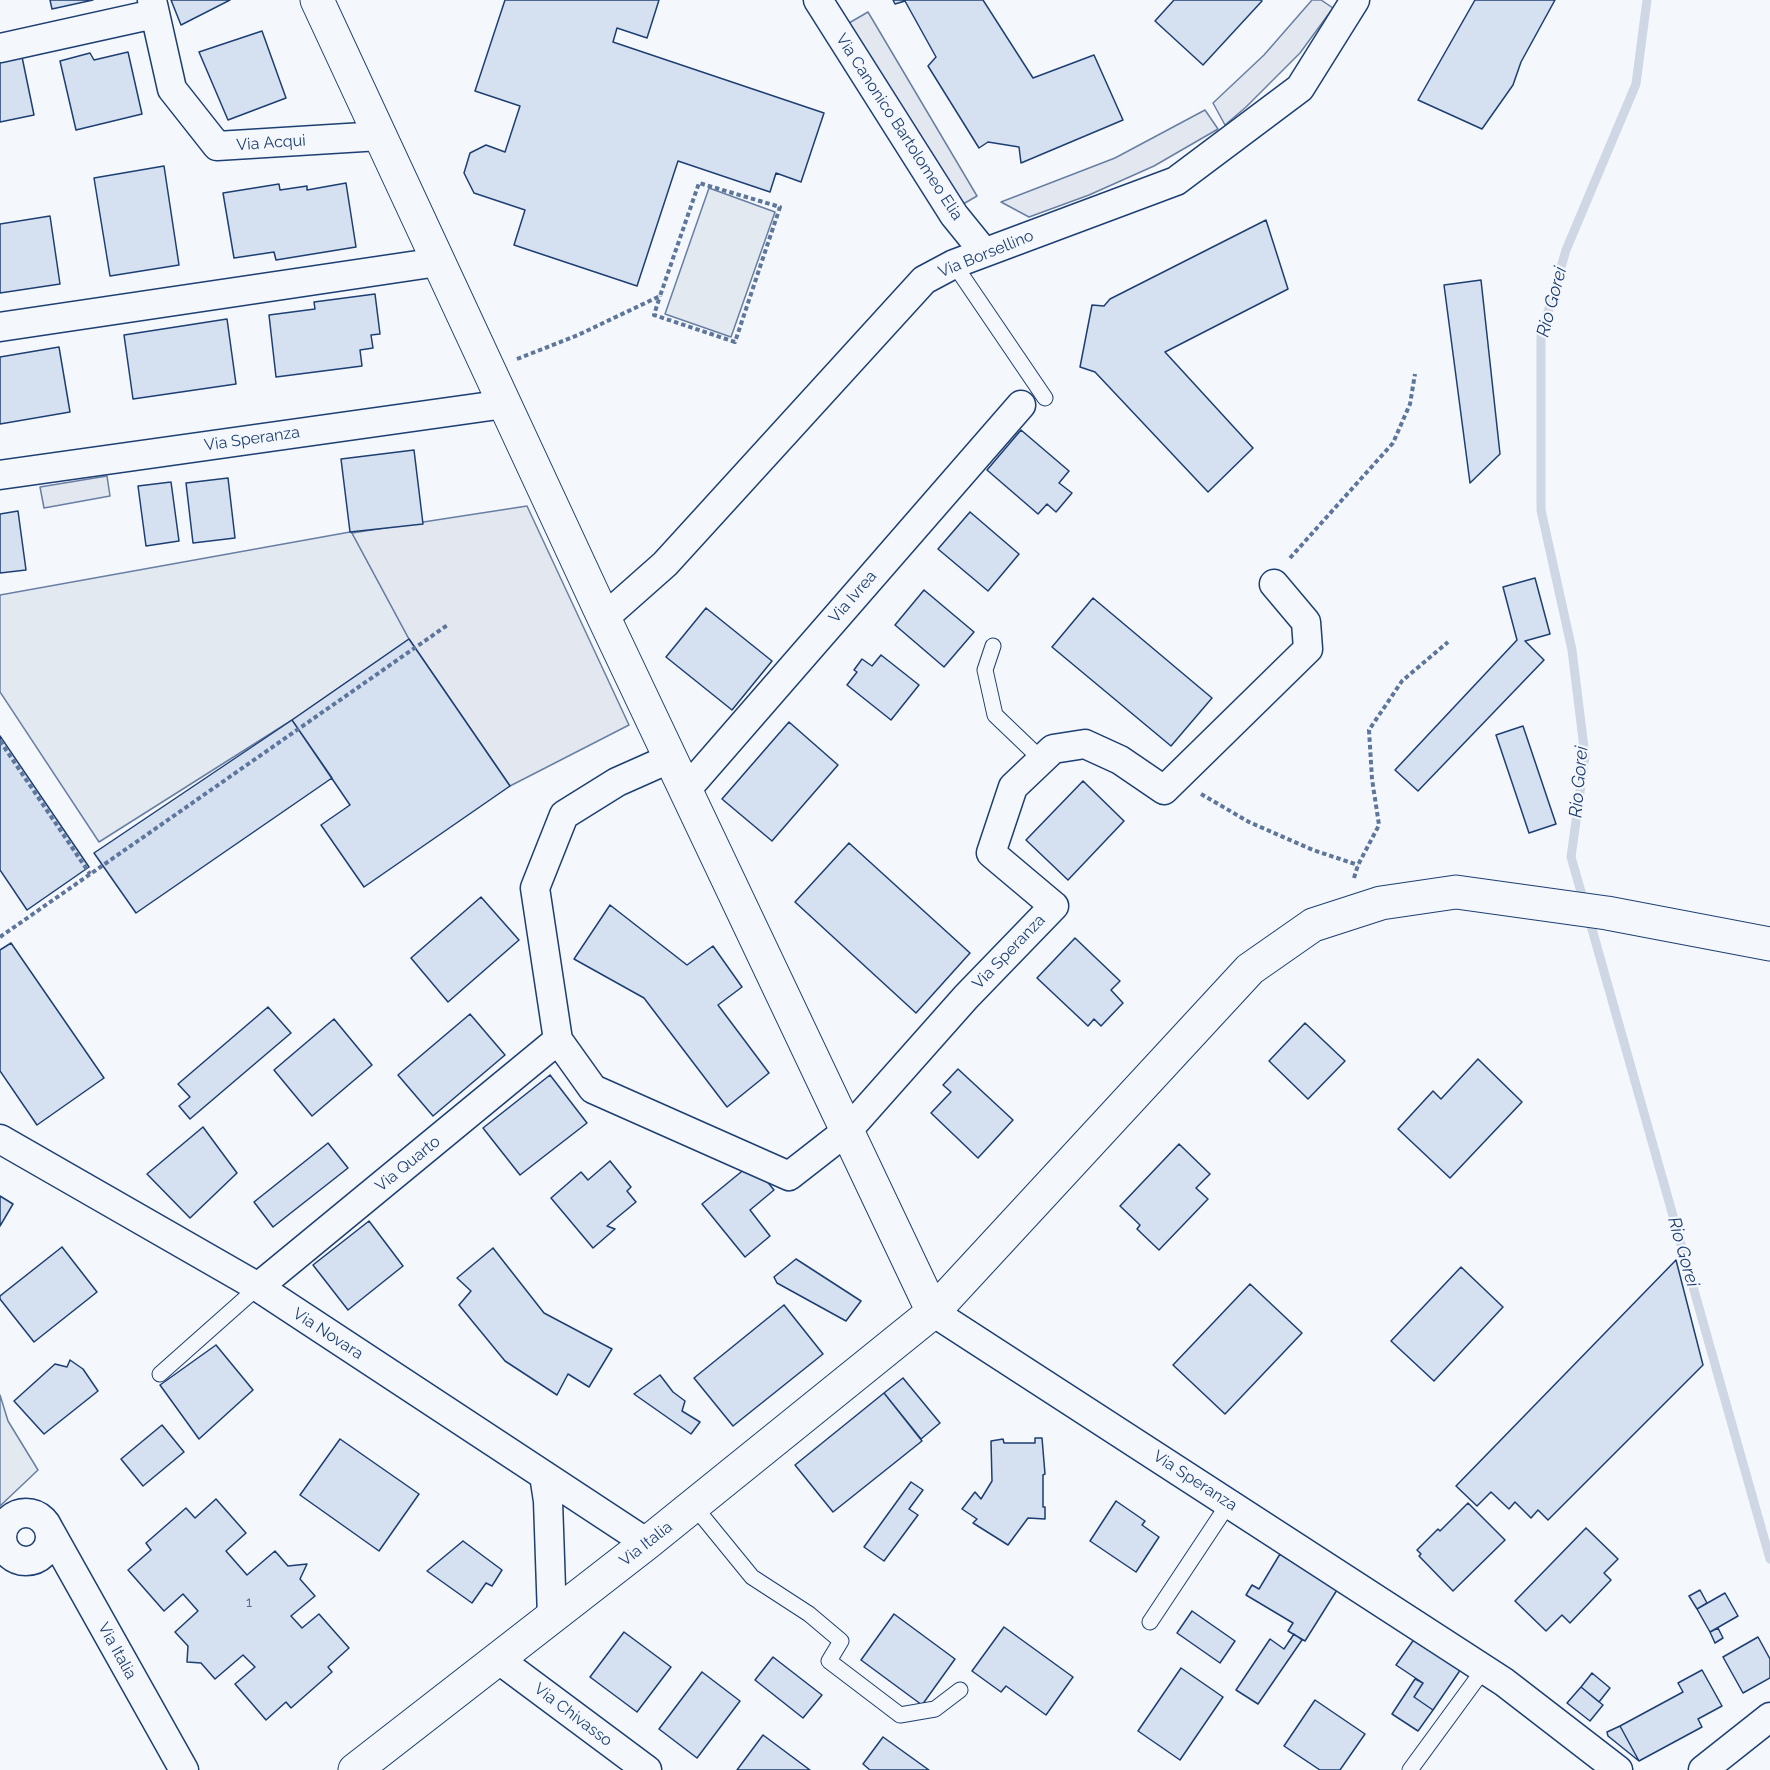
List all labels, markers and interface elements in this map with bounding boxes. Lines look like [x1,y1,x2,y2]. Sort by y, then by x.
street label: Via Canonico Bartolomeo Elia [831,30,967,224]
street label: Via Acqui [236,131,306,155]
street label: Via Borsellino [936,226,1036,282]
water label: Rio Gorei [1532,264,1572,340]
street label: Via Speranza [203,423,301,455]
street label: Via Ivrea [825,567,881,627]
water label: Rio Gorei [1565,745,1593,819]
street label: Via Speranza [969,911,1049,993]
street label: Via Quarto [372,1132,444,1196]
water label: Rio Gorei [1663,1214,1703,1290]
street label: Via Novara [289,1304,367,1364]
street label: Via Speranza [1149,1447,1241,1515]
street label: Via Italia [616,1517,676,1571]
house number: 1 [246,1595,252,1611]
street label: Via Italia [94,1619,140,1683]
street label: Via Chivasso [530,1679,616,1751]

